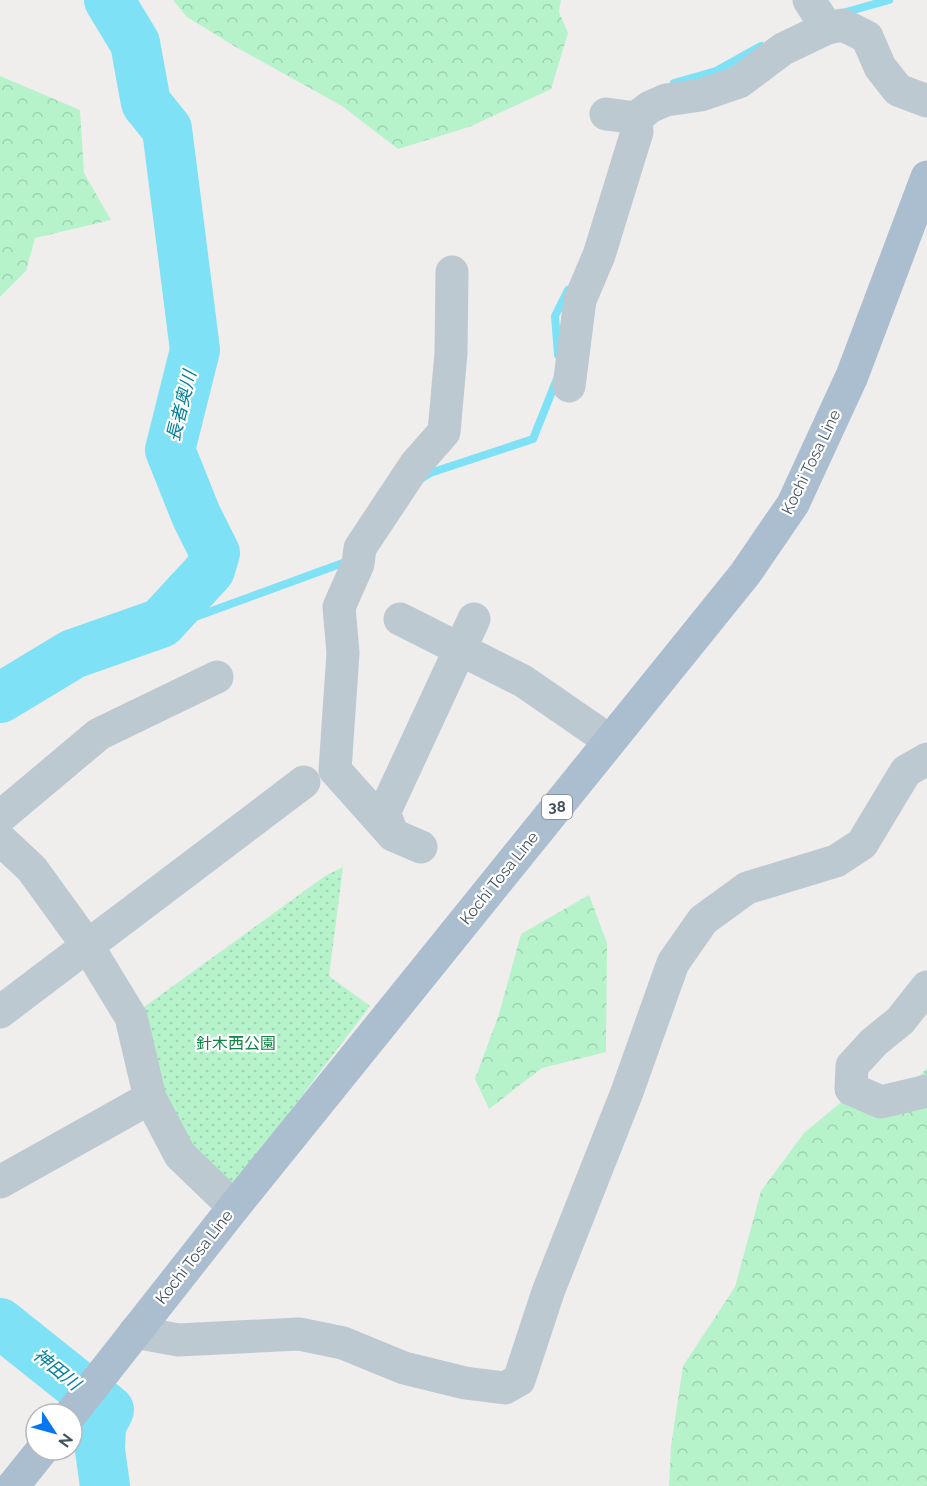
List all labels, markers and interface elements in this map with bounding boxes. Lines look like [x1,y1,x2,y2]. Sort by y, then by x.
water label: 長者奥川 [162,367,200,443]
street label: Kochi Tosa Line [777,407,845,517]
road number: 38 [542,795,572,819]
street label: Kochi Tosa Line [456,828,542,928]
park label: 針木西公園 [196,1034,276,1053]
street label: Kochi Tosa Line [151,1206,237,1308]
water label: 神田川 [29,1344,86,1395]
north arrow [24,1402,84,1462]
text: N [54,1430,77,1451]

